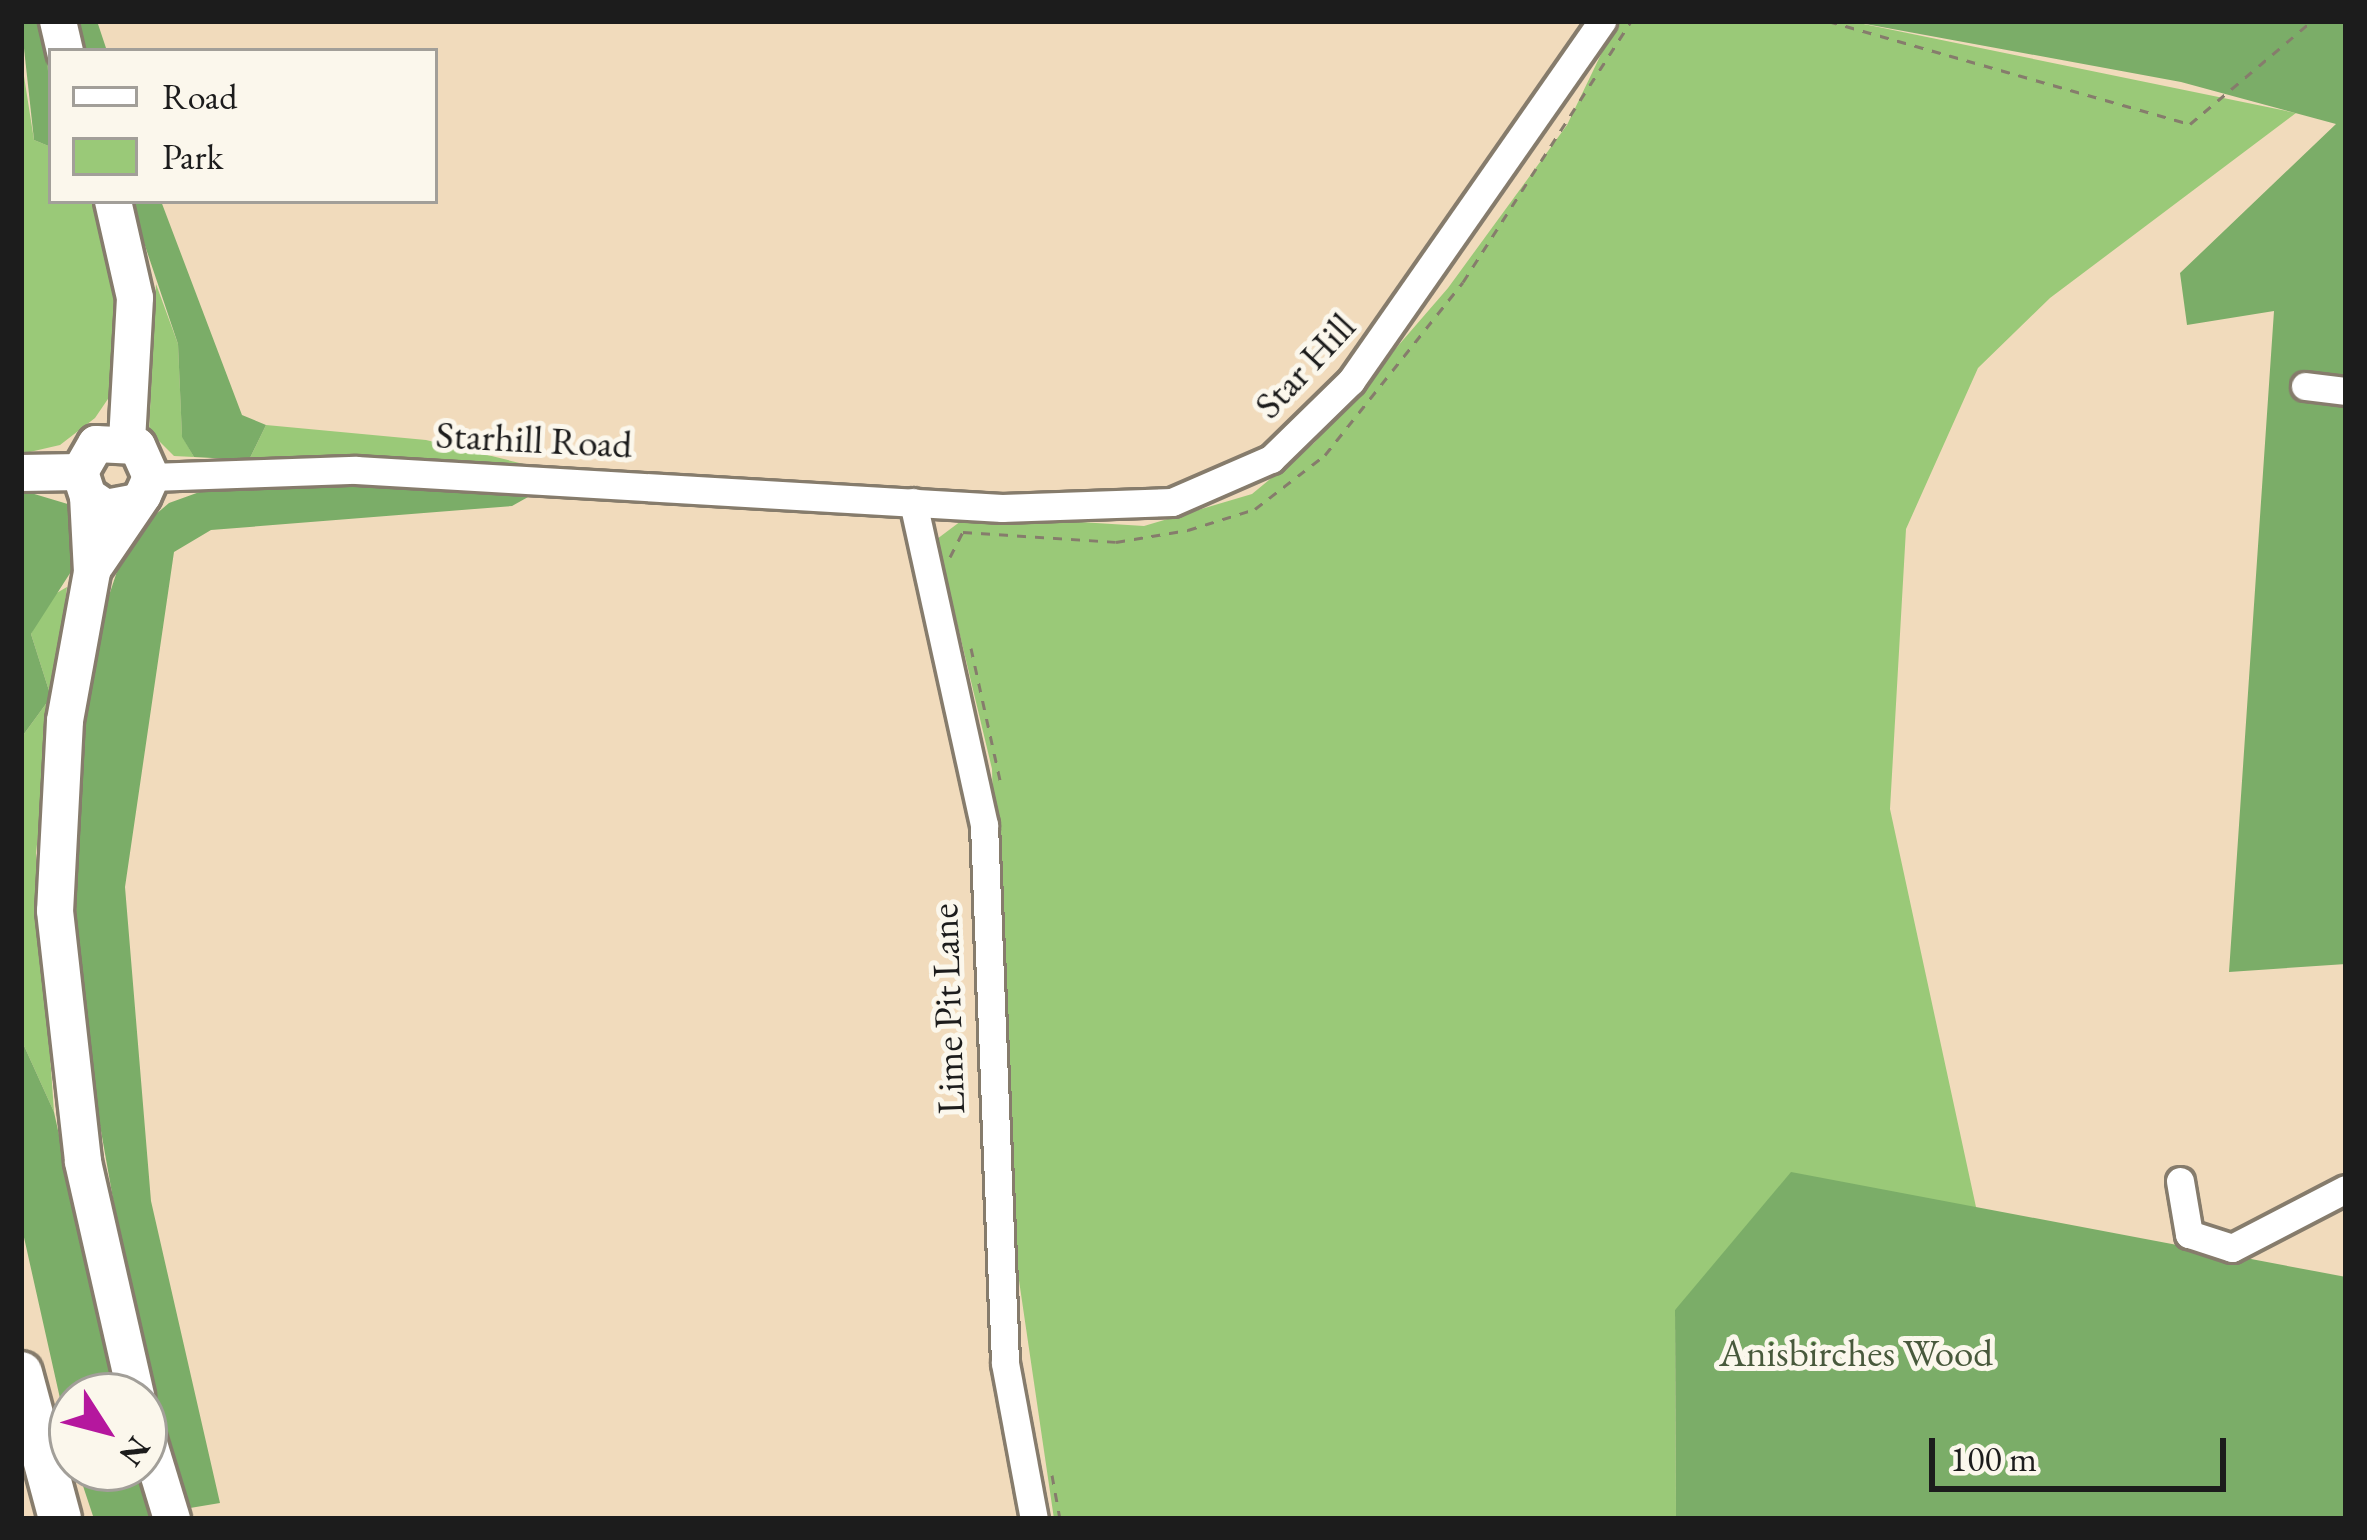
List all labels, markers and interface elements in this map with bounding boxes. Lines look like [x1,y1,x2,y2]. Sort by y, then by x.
legend [48,48,438,204]
text: Road [162,73,237,120]
text: Park [162,133,223,180]
street label: Star Hill [1245,304,1365,428]
street label: Starhill Road [435,411,633,469]
street label: Lime Pit Lane [921,903,975,1115]
park label: Anisbirches Wood [1719,1330,1993,1376]
north arrow [48,1372,168,1492]
scale bar [1935,1414,2232,1488]
text: N [110,1428,160,1475]
text: 100 m [1950,1435,2037,1482]

